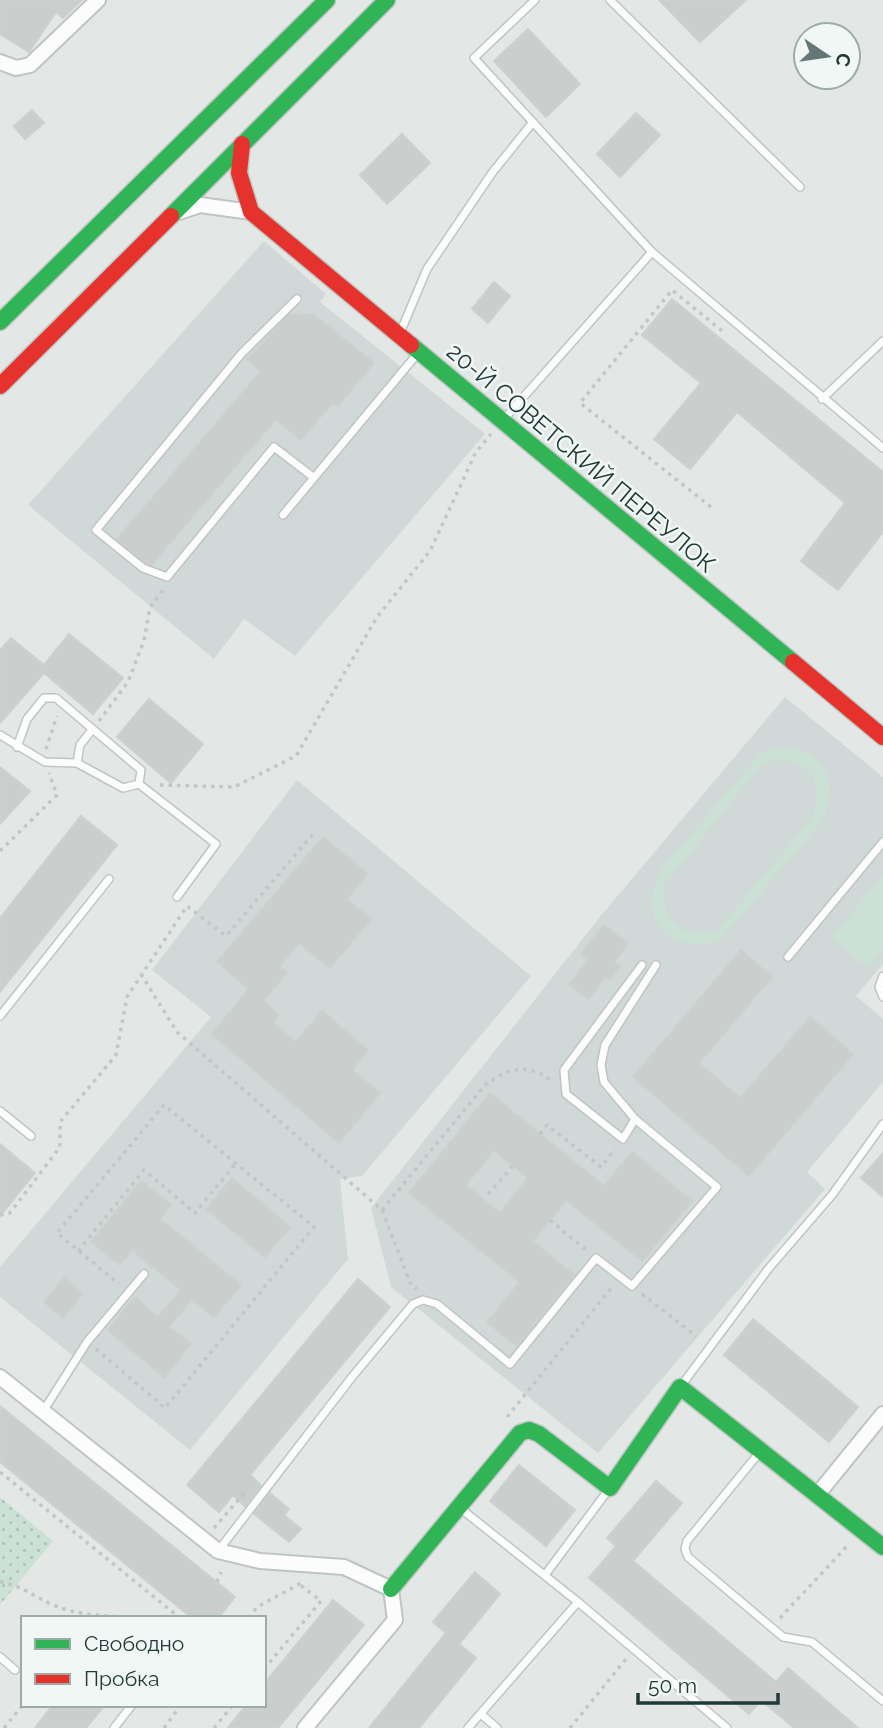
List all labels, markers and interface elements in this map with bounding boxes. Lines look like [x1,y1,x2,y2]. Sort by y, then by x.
north arrow [792,21,862,91]
text: С [831,51,856,69]
street label: 20-Й СОВЕТСКИЙ ПЕРЕУЛОК [441,337,722,579]
legend [21,1616,266,1707]
text: Свободно [84,1631,184,1656]
scale bar [638,1662,778,1706]
text: Пробка [84,1666,160,1691]
text: 50 m [648,1673,697,1698]

